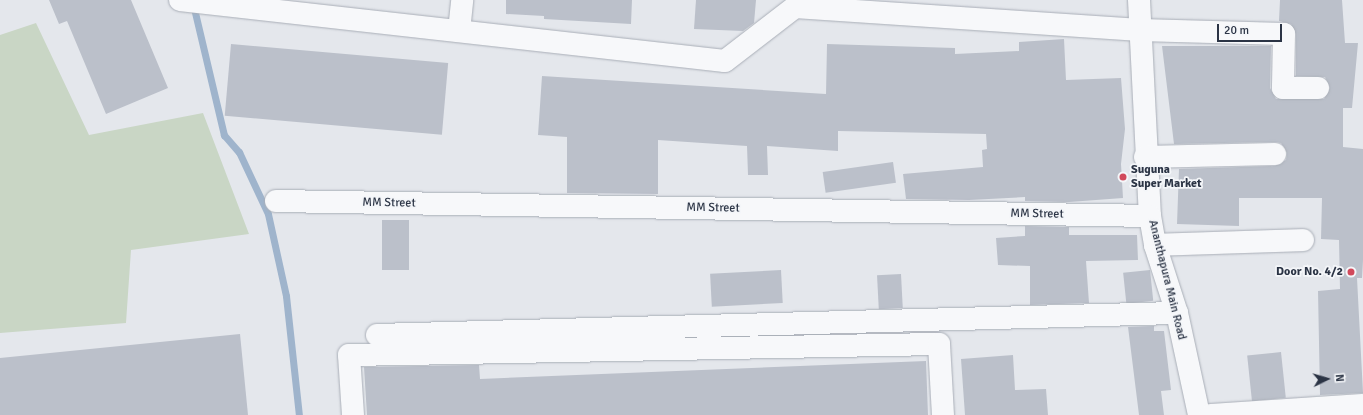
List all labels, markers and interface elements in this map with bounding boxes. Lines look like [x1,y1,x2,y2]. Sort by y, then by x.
scale bar [1219,16,1284,42]
text: 20 m [1224,23,1249,38]
place label: Suguna Super Market [1131,163,1202,191]
marker: Suguna Super Market [1118,172,1128,182]
street label: MM Street [362,195,416,211]
street label: MM Street [686,200,740,216]
street label: MM Street [1010,206,1064,222]
street label: Ananthapura Main Road [1145,218,1189,342]
place label: Door No. 4/2 [1276,265,1343,279]
marker: Door No. 4/2 [1346,267,1356,277]
north arrow [1307,359,1347,399]
text: N [1333,374,1346,382]

